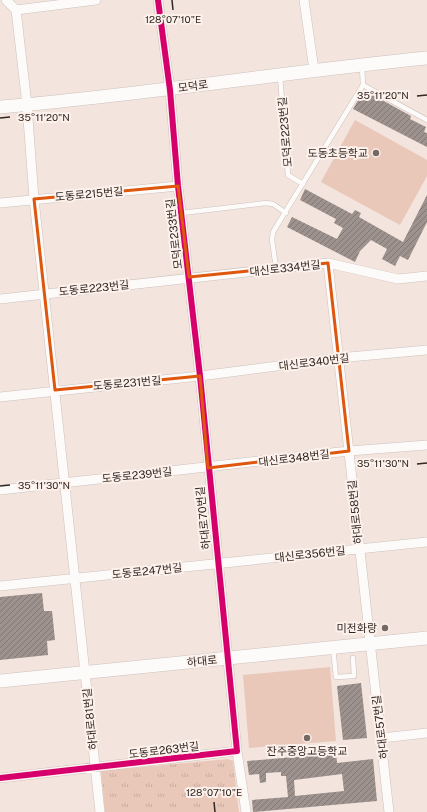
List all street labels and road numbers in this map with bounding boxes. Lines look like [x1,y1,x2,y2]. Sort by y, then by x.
street label: 모덕로 [177,78,209,94]
street label: 모덕로223번길 [276,96,294,168]
street label: 도동로215번길 [54,185,124,203]
street label: 모덕로233번길 [164,198,184,270]
street label: 대신로334번길 [249,258,321,278]
street label: 도동로223번길 [58,278,130,298]
street label: 대신로340번길 [278,352,350,372]
street label: 도동로231번길 [92,374,162,392]
street label: 대신로348번길 [258,448,330,468]
street label: 도동로239번길 [101,465,173,485]
street label: 하대로58번길 [346,479,364,545]
street label: 하대로70번길 [194,486,212,550]
street label: 대신로356번길 [274,544,346,564]
street label: 도동로247번길 [111,561,183,581]
street label: 하대로 [186,653,218,669]
street label: 하대로81번길 [81,687,99,751]
street label: 하대로57번길 [370,694,390,760]
street label: 도동로263번길 [128,740,200,760]

